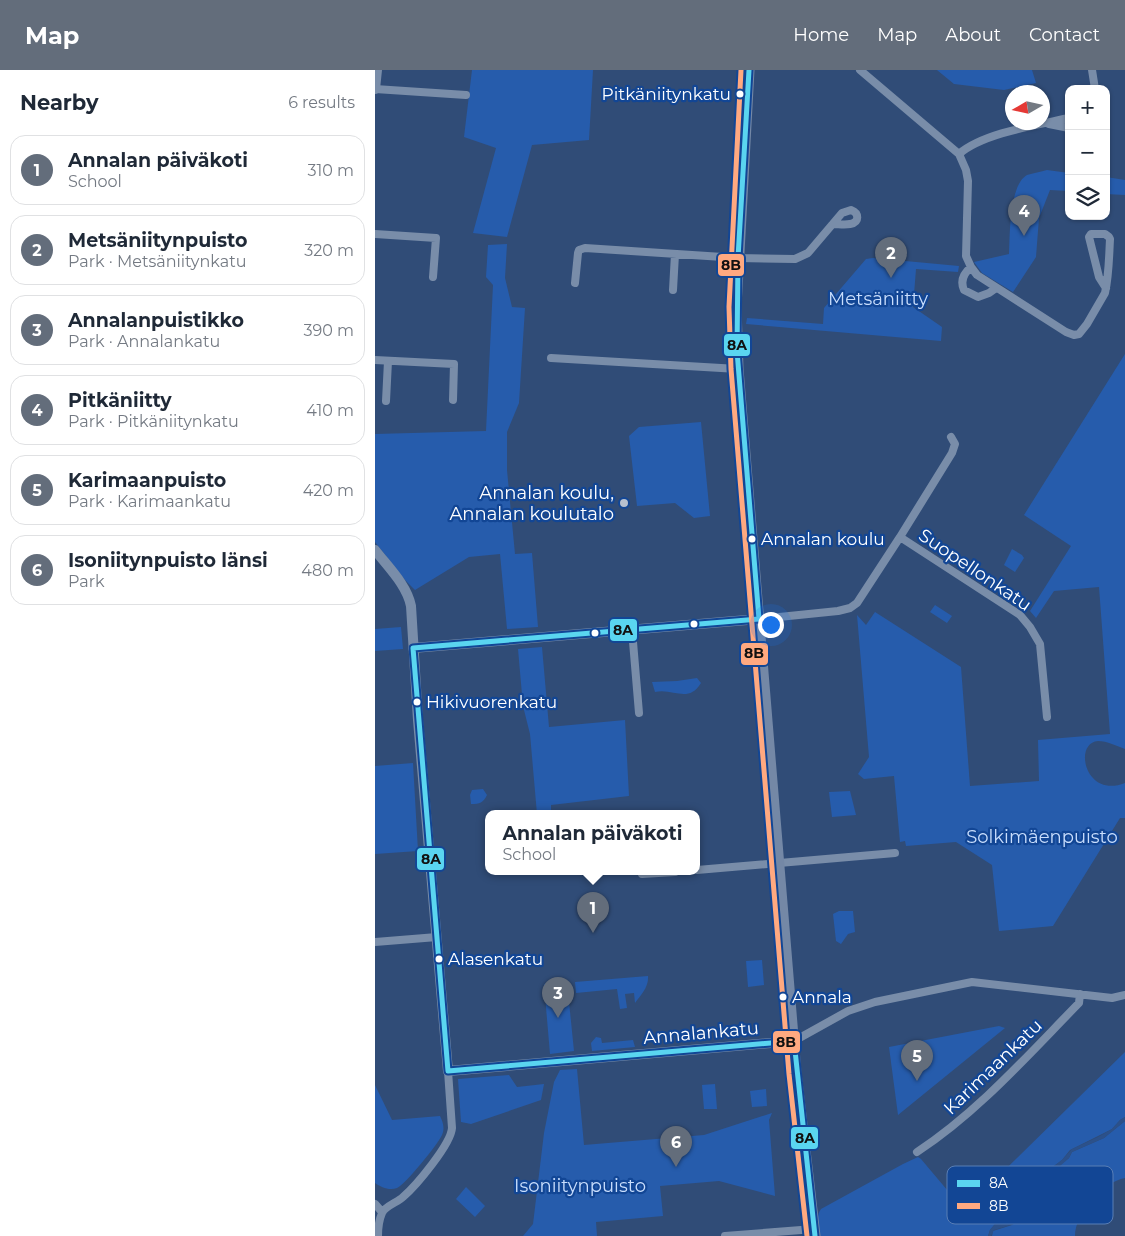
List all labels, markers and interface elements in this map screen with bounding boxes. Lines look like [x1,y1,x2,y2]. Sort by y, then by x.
text: Map [25,21,79,50]
text: Home [793,24,849,46]
text: Map [877,24,917,46]
text: About [945,24,1001,46]
text: Contact [1029,24,1100,46]
place label: Pitkäniitynkatu [602,84,731,104]
north arrow [1005,85,1050,130]
map controls [1065,85,1110,220]
button: + [1065,85,1110,130]
marker: Pitkäniitynkatu [735,89,745,99]
text: Nearby [20,90,99,115]
text: 6 results [288,93,355,112]
button: − [1065,130,1110,175]
text: Annalan päiväkoti [68,149,248,172]
text: 1 [34,161,40,180]
text: 310 m [307,161,354,180]
text: School [68,172,122,191]
button: layers [1065,175,1110,220]
pin: 4 [1008,195,1040,236]
text: Metsäniitynpuisto [68,229,247,252]
pin: 2 [875,237,907,278]
text: 2 [32,241,42,260]
text: 320 m [304,241,354,260]
text: Park · Metsäniitynkatu [68,252,246,271]
line badge: 8B [717,253,745,277]
text: 8B [721,256,741,274]
park label: Metsäniitty [828,288,928,310]
text: Annalanpuistikko [68,309,244,332]
text: 3 [32,321,42,340]
text: 390 m [303,321,354,340]
text: Park · Annalankatu [68,332,220,351]
line badge: 8A [723,333,751,357]
text: 8A [727,336,747,354]
text: Pitkäniitty [68,389,172,412]
text: 4 [31,401,43,420]
text: 410 m [306,401,354,420]
text: Park · Pitkäniitynkatu [68,412,239,431]
text: Karimaanpuisto [68,469,226,492]
text: 5 [32,481,42,500]
text: 420 m [303,481,354,500]
place label: Annalan koulu, Annalan koulutalo [449,482,614,525]
text: Park · Karimaankatu [68,492,231,511]
marker: Annalan koulu, Annalan koulutalo [618,497,630,509]
street label: Suopellonkatu [914,524,1036,616]
place label: Annalan koulu [761,529,885,549]
marker: Annalan koulu [747,534,757,544]
text: Isoniitynpuisto länsi [68,549,268,572]
text: 6 [32,561,42,580]
text: 480 m [301,561,354,580]
text: Park [68,572,105,591]
your location [758,612,784,638]
line badge: 8A [609,618,638,642]
unlabelled marker [689,619,699,629]
text: 8A [613,621,633,639]
unlabelled marker [590,628,600,638]
line badge: 8B [740,642,769,666]
text: 8B [744,644,764,662]
place label: Hikivuorenkatu [426,692,557,712]
marker: Hikivuorenkatu [412,697,422,707]
popup [485,810,700,875]
text: Annalan päiväkoti [503,822,682,845]
park label: Solkimäenpuisto [966,826,1118,848]
text: School [503,845,556,864]
line badge: 8A [416,847,445,871]
text: 8A [421,850,441,868]
pin: 1 [577,892,609,933]
place label: Alasenkatu [448,949,543,969]
marker: Alasenkatu [434,954,444,964]
pin: 3 [542,977,574,1018]
place label: Annala [792,987,852,1007]
marker: Annala [778,992,788,1002]
street label: Karimaankatu [939,1015,1047,1119]
street label: Annalankatu [642,1017,760,1049]
line badge: 8B [772,1030,801,1054]
text: 8B [776,1033,796,1051]
pin: 5 [901,1040,933,1081]
pin: 6 [660,1126,692,1167]
line badge: 8A [790,1126,819,1150]
text: 8A [795,1129,815,1147]
legend [947,1166,1113,1224]
text: 8A [989,1174,1009,1192]
park label: Isoniitynpuisto [514,1175,646,1197]
text: 8B [989,1197,1009,1215]

